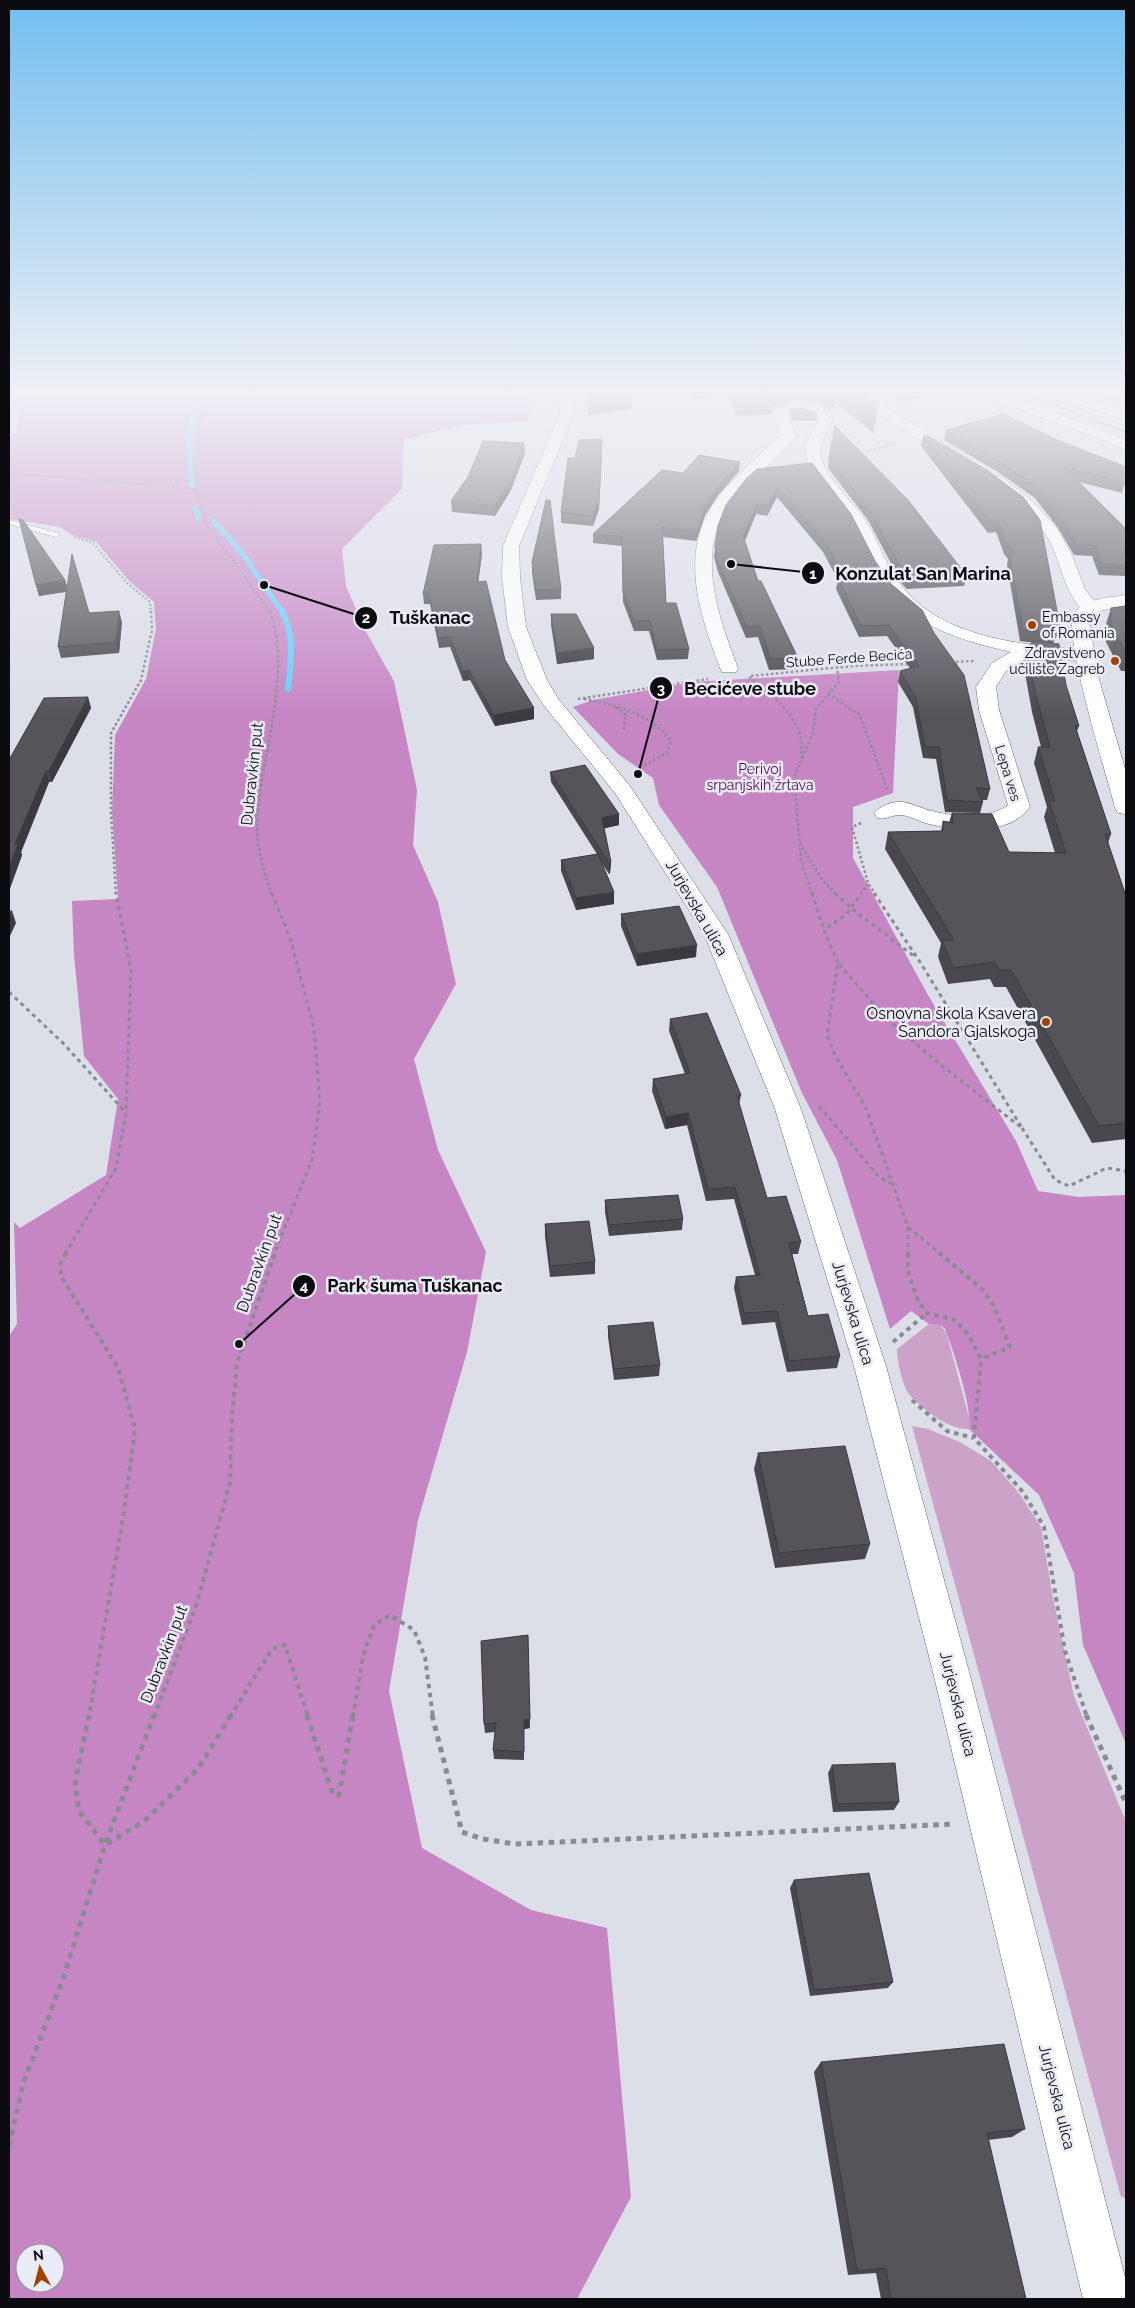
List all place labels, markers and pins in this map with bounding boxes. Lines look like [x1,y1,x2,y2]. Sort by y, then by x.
callout: Konzulat San Marina [801,557,1021,590]
callout: Tuškanac [354,601,481,634]
place label: Embassy of Romania [1042,609,1115,641]
marker: Embassy of Romania [1026,619,1038,631]
place label: Zdravstveno učilište Zagreb [1009,645,1105,677]
marker: Zdravstveno učilište Zagreb [1109,655,1121,667]
callout: Becićeve stube [649,672,826,705]
place label: Osnovna škola Ksavera Šandora Gjalskoga [866,1004,1036,1041]
marker: Osnovna škola Ksavera Šandora Gjalskoga [1040,1016,1052,1028]
callout: Park šuma Tuškanac [292,1269,513,1302]

